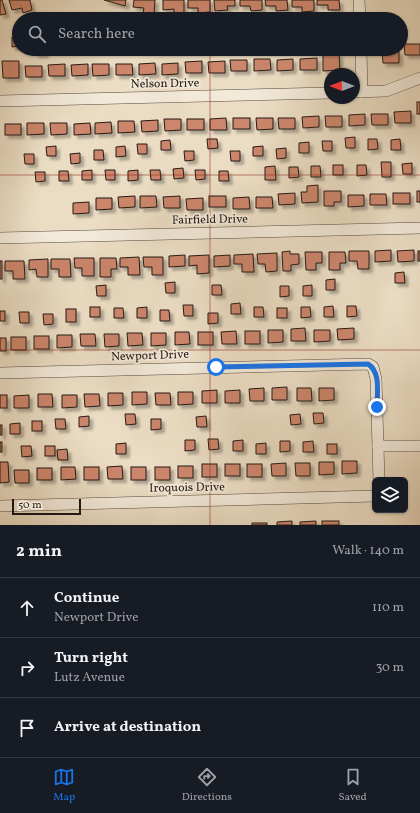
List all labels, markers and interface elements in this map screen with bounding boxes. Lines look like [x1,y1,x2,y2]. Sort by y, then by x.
search box [12,12,408,56]
icon: search [26,23,48,45]
text: Search here [58,24,135,45]
north arrow [324,68,360,104]
street label: Nelson Drive [131,75,200,93]
street label: Fairfield Drive [172,211,248,229]
street label: Newport Drive [111,347,190,365]
route start [207,358,225,376]
route end [368,398,386,416]
map controls [372,477,408,513]
button: layers [372,477,408,513]
street label: Iroquois Drive [149,479,225,497]
scale bar [12,497,81,516]
text: 50 m [18,498,42,513]
text: 2 min [16,540,62,563]
text: Walk · 140 m [332,542,404,560]
text: Continue [54,588,119,609]
icon: ahead [16,597,38,619]
text: 110 m [372,599,404,617]
text: Newport Drive [54,609,138,627]
text: Turn right [54,648,128,669]
icon: right [16,657,38,679]
text: 30 m [376,659,404,677]
text: Lutz Avenue [54,669,125,687]
icon: arrive [16,717,38,739]
text: Arrive at destination [54,717,201,738]
tab: Map [53,766,75,805]
tab: Directions [182,766,232,805]
tab: Saved [338,766,367,805]

